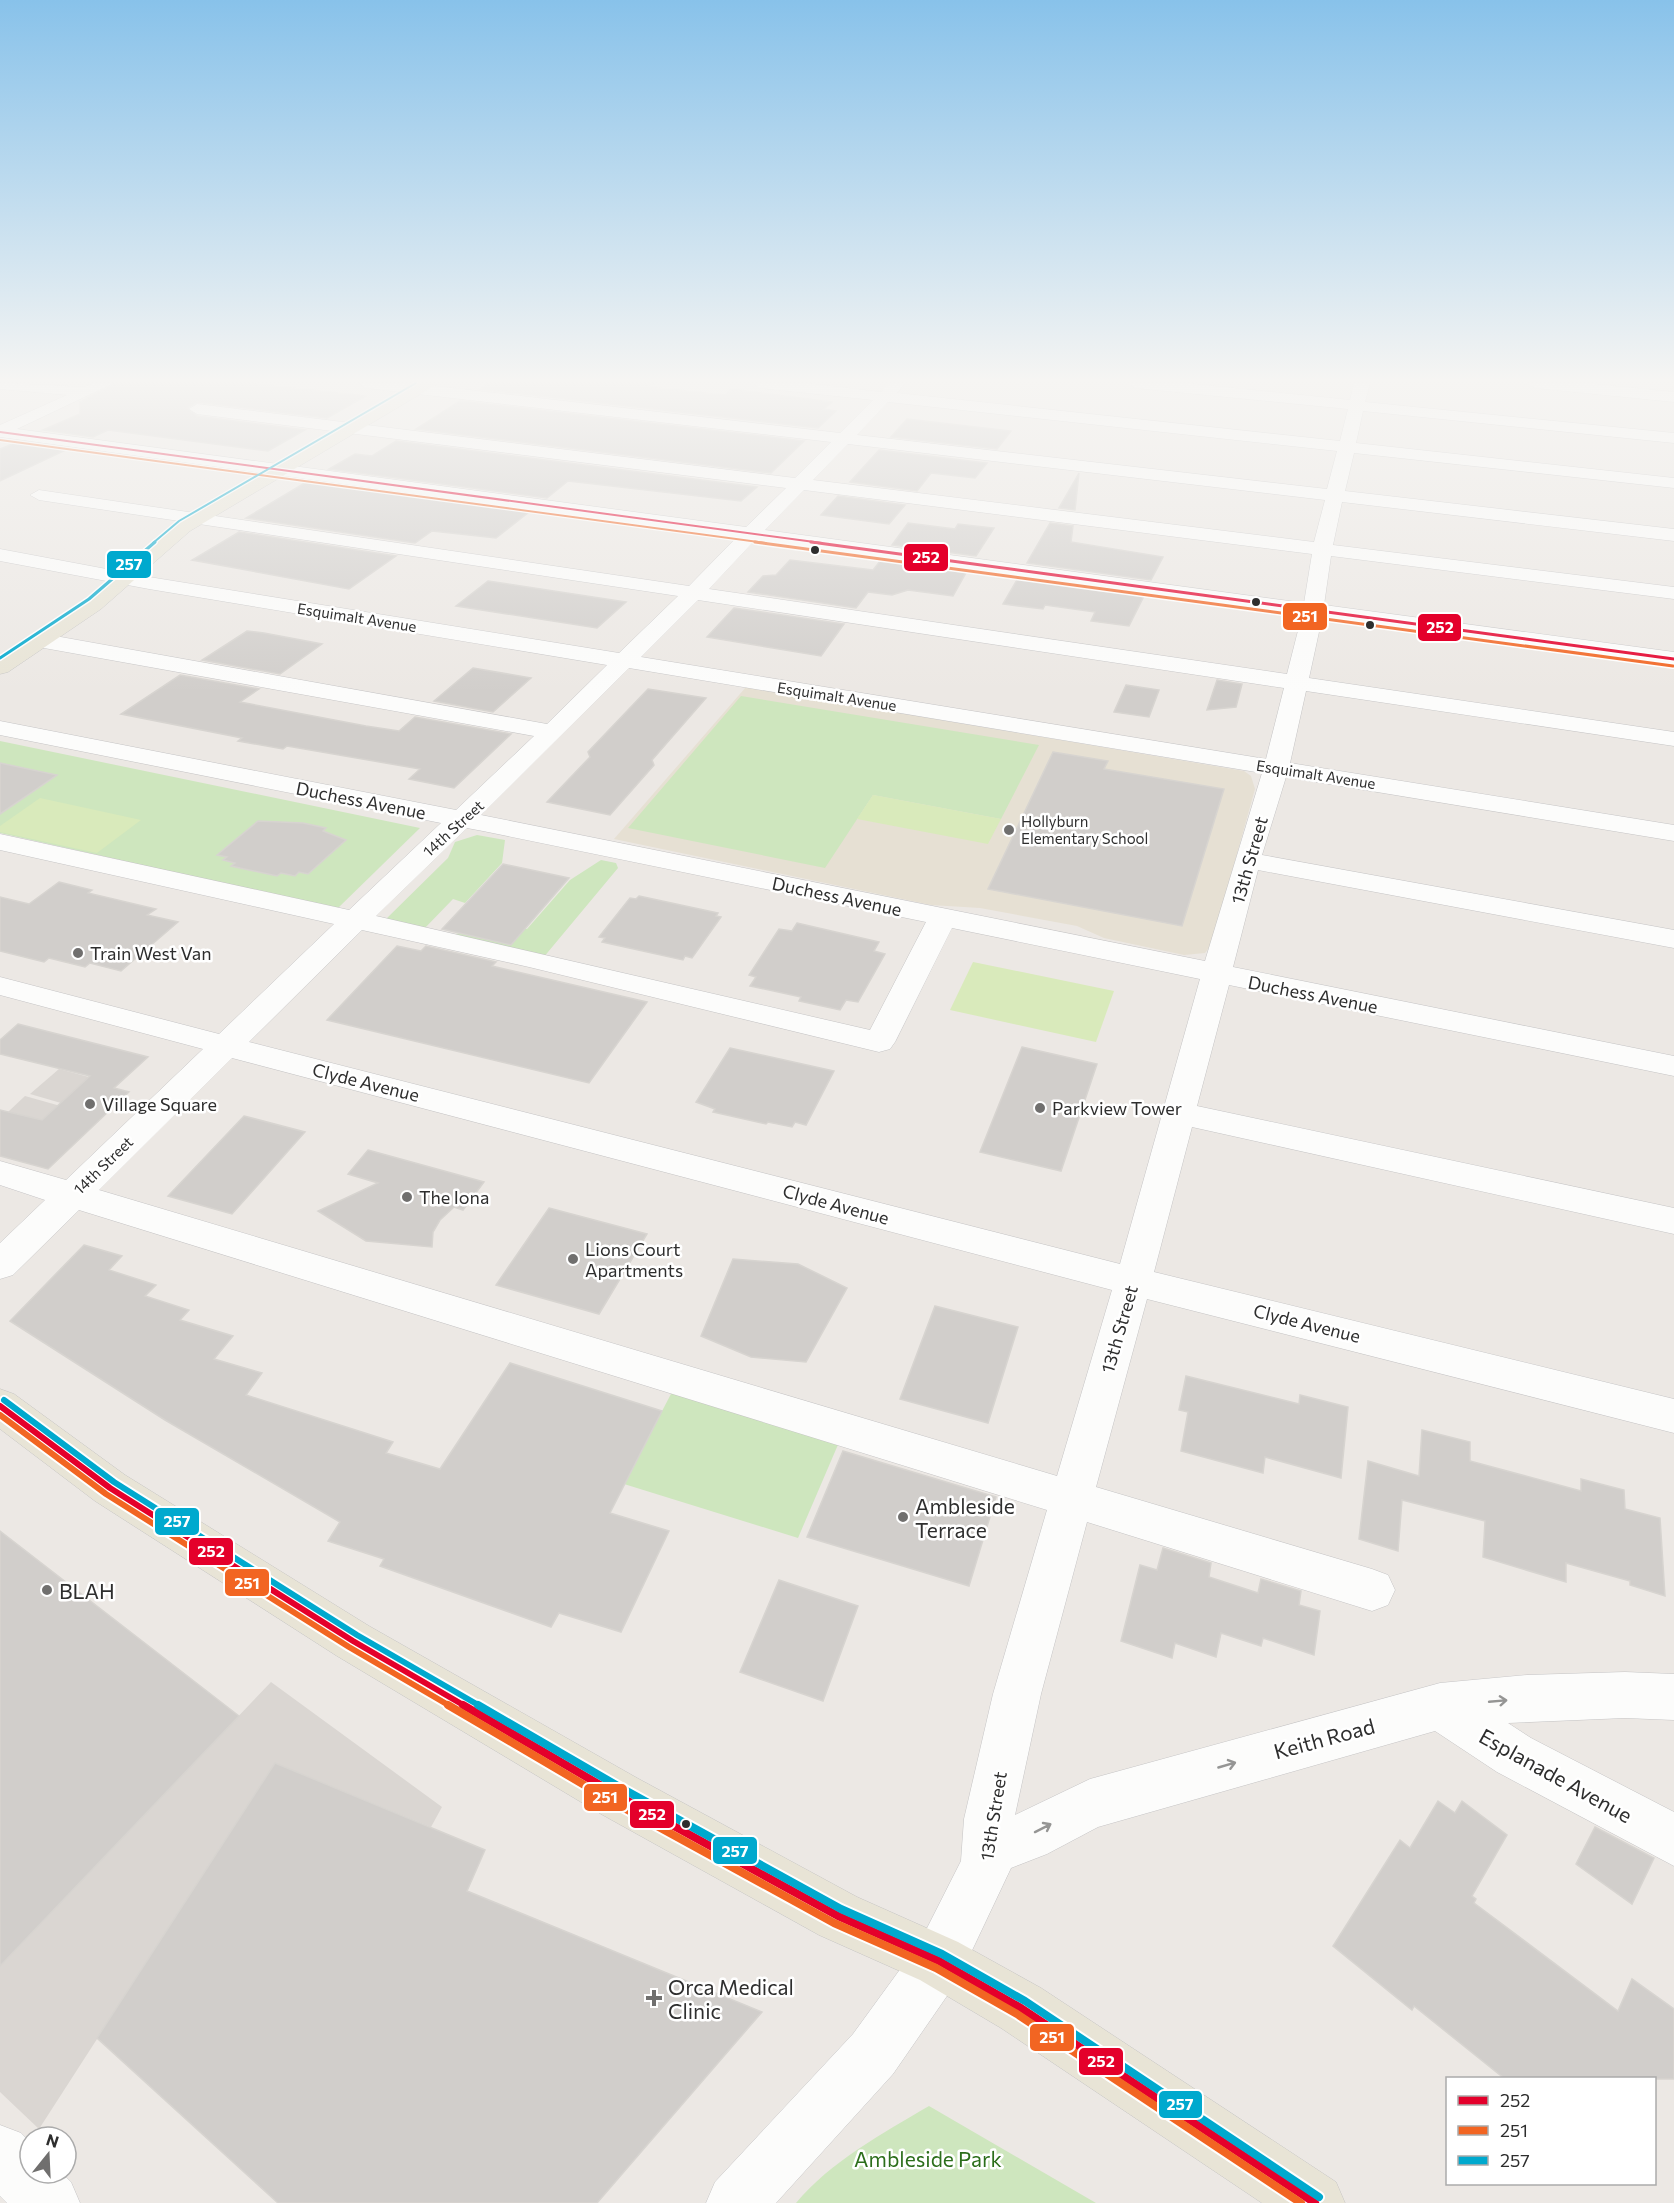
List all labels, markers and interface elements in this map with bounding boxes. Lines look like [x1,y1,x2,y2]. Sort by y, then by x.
line badge: 252 [903,543,949,572]
unlabelled marker [809,544,821,556]
text: 252 [912,547,940,566]
line badge: 257 [106,550,152,579]
text: 257 [115,554,143,573]
unlabelled marker [1250,596,1262,608]
street label: Esquimalt Avenue [296,599,418,635]
line badge: 251 [1282,602,1328,631]
text: 251 [1292,606,1318,625]
line badge: 252 [1417,613,1462,642]
text: 252 [1426,617,1454,636]
unlabelled marker [1364,619,1376,631]
street label: Esquimalt Avenue [776,678,898,714]
street label: Esquimalt Avenue [1255,756,1377,792]
street label: Duchess Avenue [294,777,428,823]
street label: 14th Street [419,796,487,860]
place label: Hollyburn Elementary School [1021,812,1148,847]
street label: 13th Street [1226,814,1272,906]
marker: Hollyburn Elementary School [1002,823,1016,837]
street label: Duchess Avenue [770,872,904,920]
place label: Train West Van [90,942,212,964]
marker: Train West Van [71,946,85,960]
street label: Duchess Avenue [1246,971,1380,1017]
street label: Clyde Avenue [310,1058,422,1106]
place label: Village Square [102,1093,217,1115]
marker: Village Square [83,1097,97,1111]
place label: Parkview Tower [1052,1097,1182,1119]
marker: Parkview Tower [1033,1101,1047,1115]
street label: 14th Street [70,1132,136,1198]
street label: Clyde Avenue [780,1179,892,1229]
place label: The Iona [419,1186,489,1208]
marker: The Iona [400,1190,414,1204]
place label: Lions Court Apartments [585,1238,683,1281]
marker: Lions Court Apartments [566,1252,580,1266]
street label: 13th Street [1096,1283,1142,1375]
street label: Clyde Avenue [1251,1299,1363,1347]
place label: Ambleside Terrace [915,1493,1015,1542]
line badge: 257 [154,1507,200,1536]
marker: Ambleside Terrace [896,1510,910,1524]
text: 257 [163,1511,191,1530]
line badge: 252 [188,1537,234,1566]
text: 252 [197,1541,225,1560]
line badge: 251 [224,1568,270,1597]
text: 251 [234,1573,260,1592]
place label: BLAH [59,1578,115,1603]
marker: BLAH [40,1583,54,1597]
one-way arrow [1487,1695,1507,1706]
street label: Keith Road [1271,1713,1377,1763]
street label: Esplanade Avenue [1475,1723,1637,1827]
one-way arrow [1217,1758,1236,1770]
street label: 13th Street [975,1770,1011,1862]
line badge: 251 [583,1783,628,1812]
text: 251 [592,1787,618,1806]
line badge: 252 [629,1800,675,1829]
text: 252 [638,1804,666,1823]
unlabelled marker [680,1818,692,1830]
one-way arrow [1034,1822,1052,1834]
line badge: 257 [712,1836,758,1865]
text: 257 [721,1841,749,1860]
place label: Orca Medical Clinic [668,1974,794,2023]
marker: Orca Medical Clinic [645,1989,663,2007]
line badge: 251 [1029,2023,1075,2052]
text: 251 [1039,2027,1065,2046]
line badge: 252 [1078,2047,1124,2076]
text: 252 [1087,2051,1115,2070]
legend [1446,2077,1656,2185]
text: 252 [1500,2089,1530,2111]
line badge: 257 [1158,2090,1203,2119]
text: 257 [1166,2094,1194,2113]
text: 251 [1500,2119,1528,2141]
north arrow [18,2125,78,2185]
text: N [44,2129,61,2151]
park label: Ambleside Park [854,2146,1002,2171]
text: 257 [1500,2149,1530,2171]

